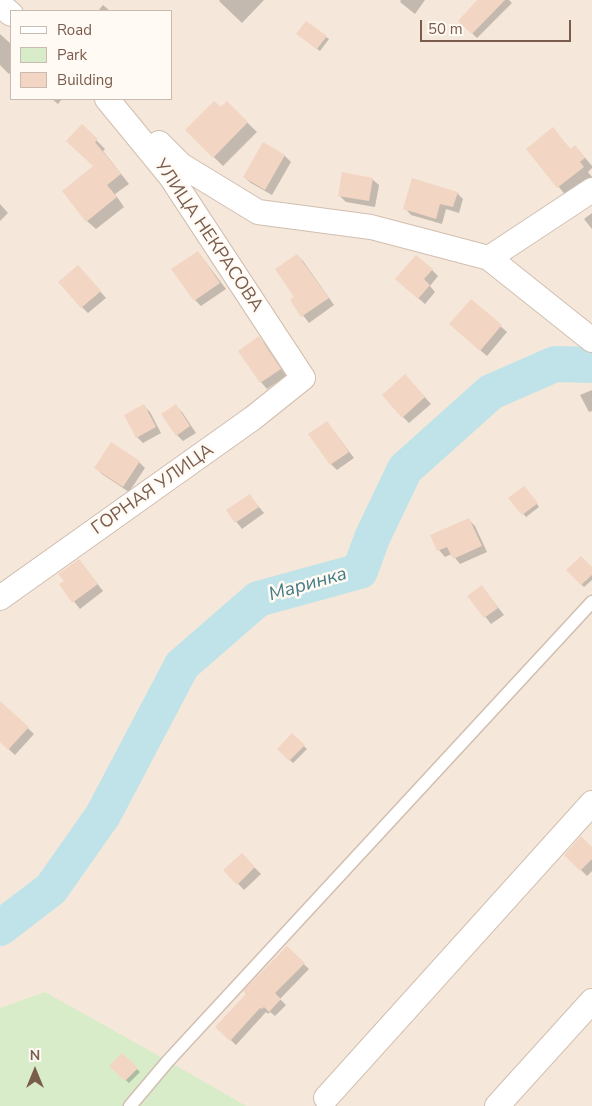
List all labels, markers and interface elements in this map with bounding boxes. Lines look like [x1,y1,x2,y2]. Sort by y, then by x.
legend [10,10,172,100]
scale bar [422,10,573,42]
text: 50 m [428,19,463,39]
text: Road [57,20,92,40]
text: Park [57,45,87,65]
text: Building [57,70,113,90]
street label: УЛИЦА НЕКРАСОВА [149,156,267,316]
street label: ГОРНАЯ УЛИЦА [88,440,218,540]
water label: Маринка [266,563,350,607]
north arrow [10,1046,60,1096]
text: N [30,1046,40,1065]

